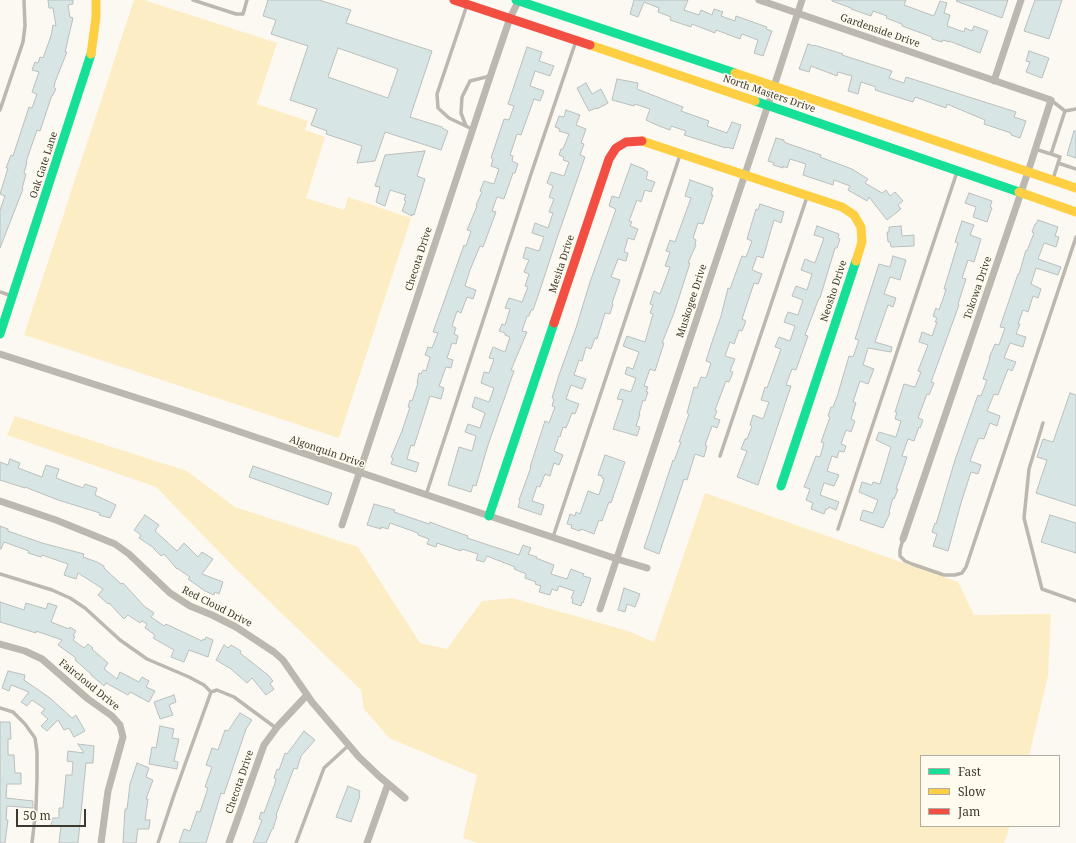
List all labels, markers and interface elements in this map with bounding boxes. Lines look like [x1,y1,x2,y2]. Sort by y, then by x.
street label: Gardenside Drive [839,12,921,50]
street label: North Masters Drive [721,73,817,115]
street label: Oak Gate Lane [28,130,60,200]
street label: Checota Drive [403,225,435,293]
street label: Mesita Drive [547,233,577,295]
street label: Tokowa Drive [962,255,994,321]
street label: Neosho Drive [818,259,850,323]
street label: Muskogee Drive [674,263,710,339]
street label: Algonquin Drive [288,433,366,471]
street label: Red Cloud Drive [180,584,254,630]
street label: Faircloud Drive [56,657,122,713]
street label: Checota Drive [223,749,257,815]
legend [920,755,1060,827]
text: Fast [958,763,981,780]
text: Slow [958,783,986,800]
scale bar [18,801,88,827]
text: Jam [958,803,980,820]
text: 50 m [23,807,51,824]

